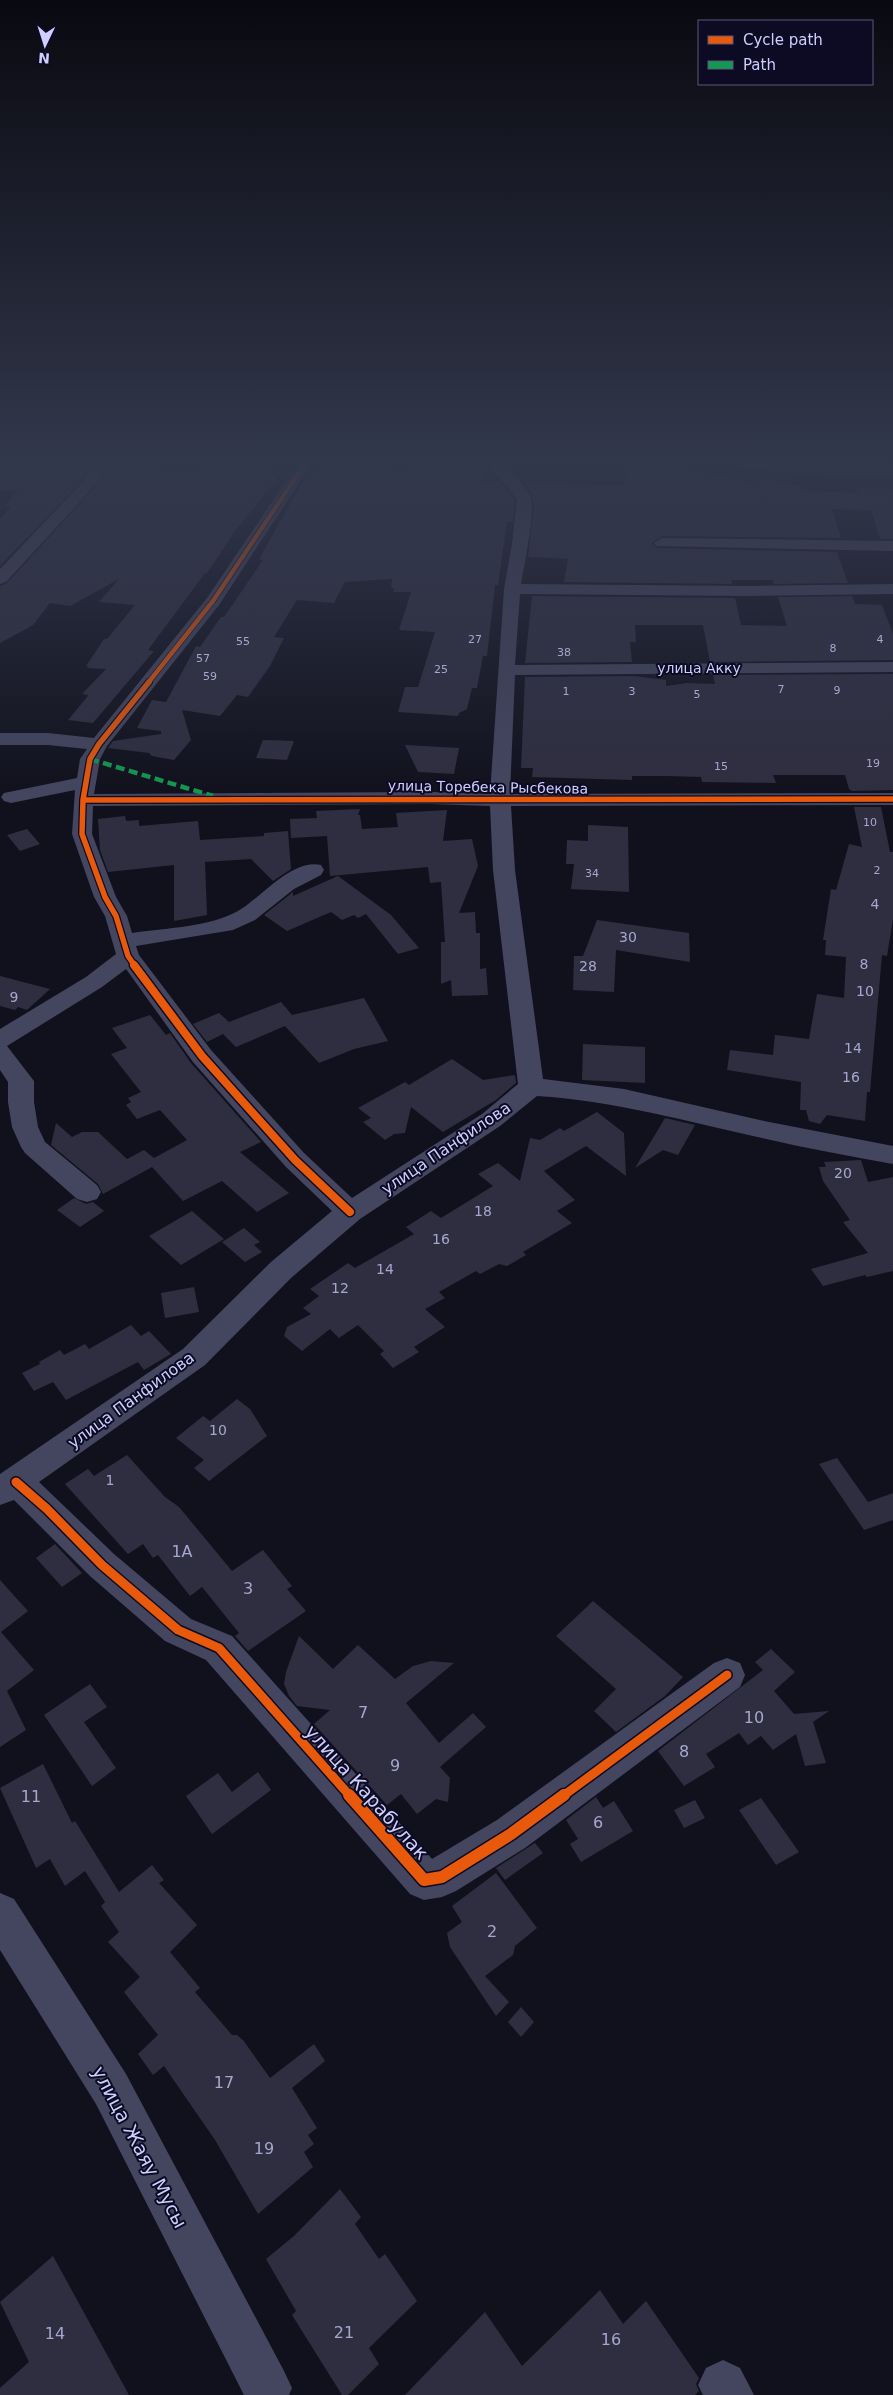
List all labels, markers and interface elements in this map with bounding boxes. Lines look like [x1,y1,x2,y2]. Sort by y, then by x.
north arrow [20,20,70,70]
legend [698,20,873,85]
text: Cycle path [743,31,823,49]
text: N [38,50,50,66]
text: Path [743,56,776,74]
house number: 27 [468,633,482,646]
house number: 4 [877,633,884,646]
house number: 55 [236,635,250,648]
house number: 8 [830,642,837,655]
house number: 38 [557,646,571,659]
house number: 57 [196,652,210,665]
street label: улица Акку [657,660,741,676]
house number: 25 [434,663,448,676]
house number: 59 [203,670,217,683]
house number: 7 [778,683,785,696]
house number: 9 [834,684,841,697]
house number: 1 [563,685,570,698]
house number: 3 [629,685,636,698]
house number: 5 [694,688,701,701]
house number: 19 [866,757,880,770]
house number: 15 [714,760,728,773]
street label: улица Торебека Рысбекова [388,777,588,797]
house number: 10 [863,816,877,829]
house number: 2 [874,864,881,877]
house number: 34 [585,867,599,880]
house number: 4 [871,896,880,912]
house number: 30 [619,929,637,945]
house number: 8 [860,956,868,972]
house number: 28 [579,958,597,974]
house number: 10 [856,983,874,999]
house number: 9 [10,989,18,1005]
house number: 14 [844,1040,862,1056]
house number: 16 [842,1069,860,1085]
street label: улица Панфилова [378,1098,514,1198]
house number: 20 [834,1165,852,1181]
house number: 18 [474,1203,492,1219]
house number: 16 [432,1231,450,1247]
house number: 14 [376,1261,394,1277]
house number: 12 [331,1280,349,1296]
street label: улица Панфилова [64,1348,198,1452]
house number: 10 [209,1422,227,1438]
house number: 1 [106,1472,114,1488]
house number: 1А [171,1542,193,1561]
house number: 3 [243,1579,253,1598]
house number: 7 [358,1703,368,1722]
house number: 10 [744,1708,764,1727]
street label: улица Карабулак [301,1720,433,1864]
house number: 8 [679,1742,689,1761]
house number: 9 [390,1756,400,1775]
house number: 11 [21,1787,41,1806]
house number: 6 [593,1813,603,1832]
house number: 2 [487,1922,497,1941]
street label: улица Жаяу Мусы [88,2062,192,2232]
house number: 17 [214,2073,234,2092]
house number: 19 [254,2139,274,2158]
house number: 21 [334,2323,354,2342]
house number: 14 [45,2324,65,2343]
house number: 16 [601,2330,621,2349]

